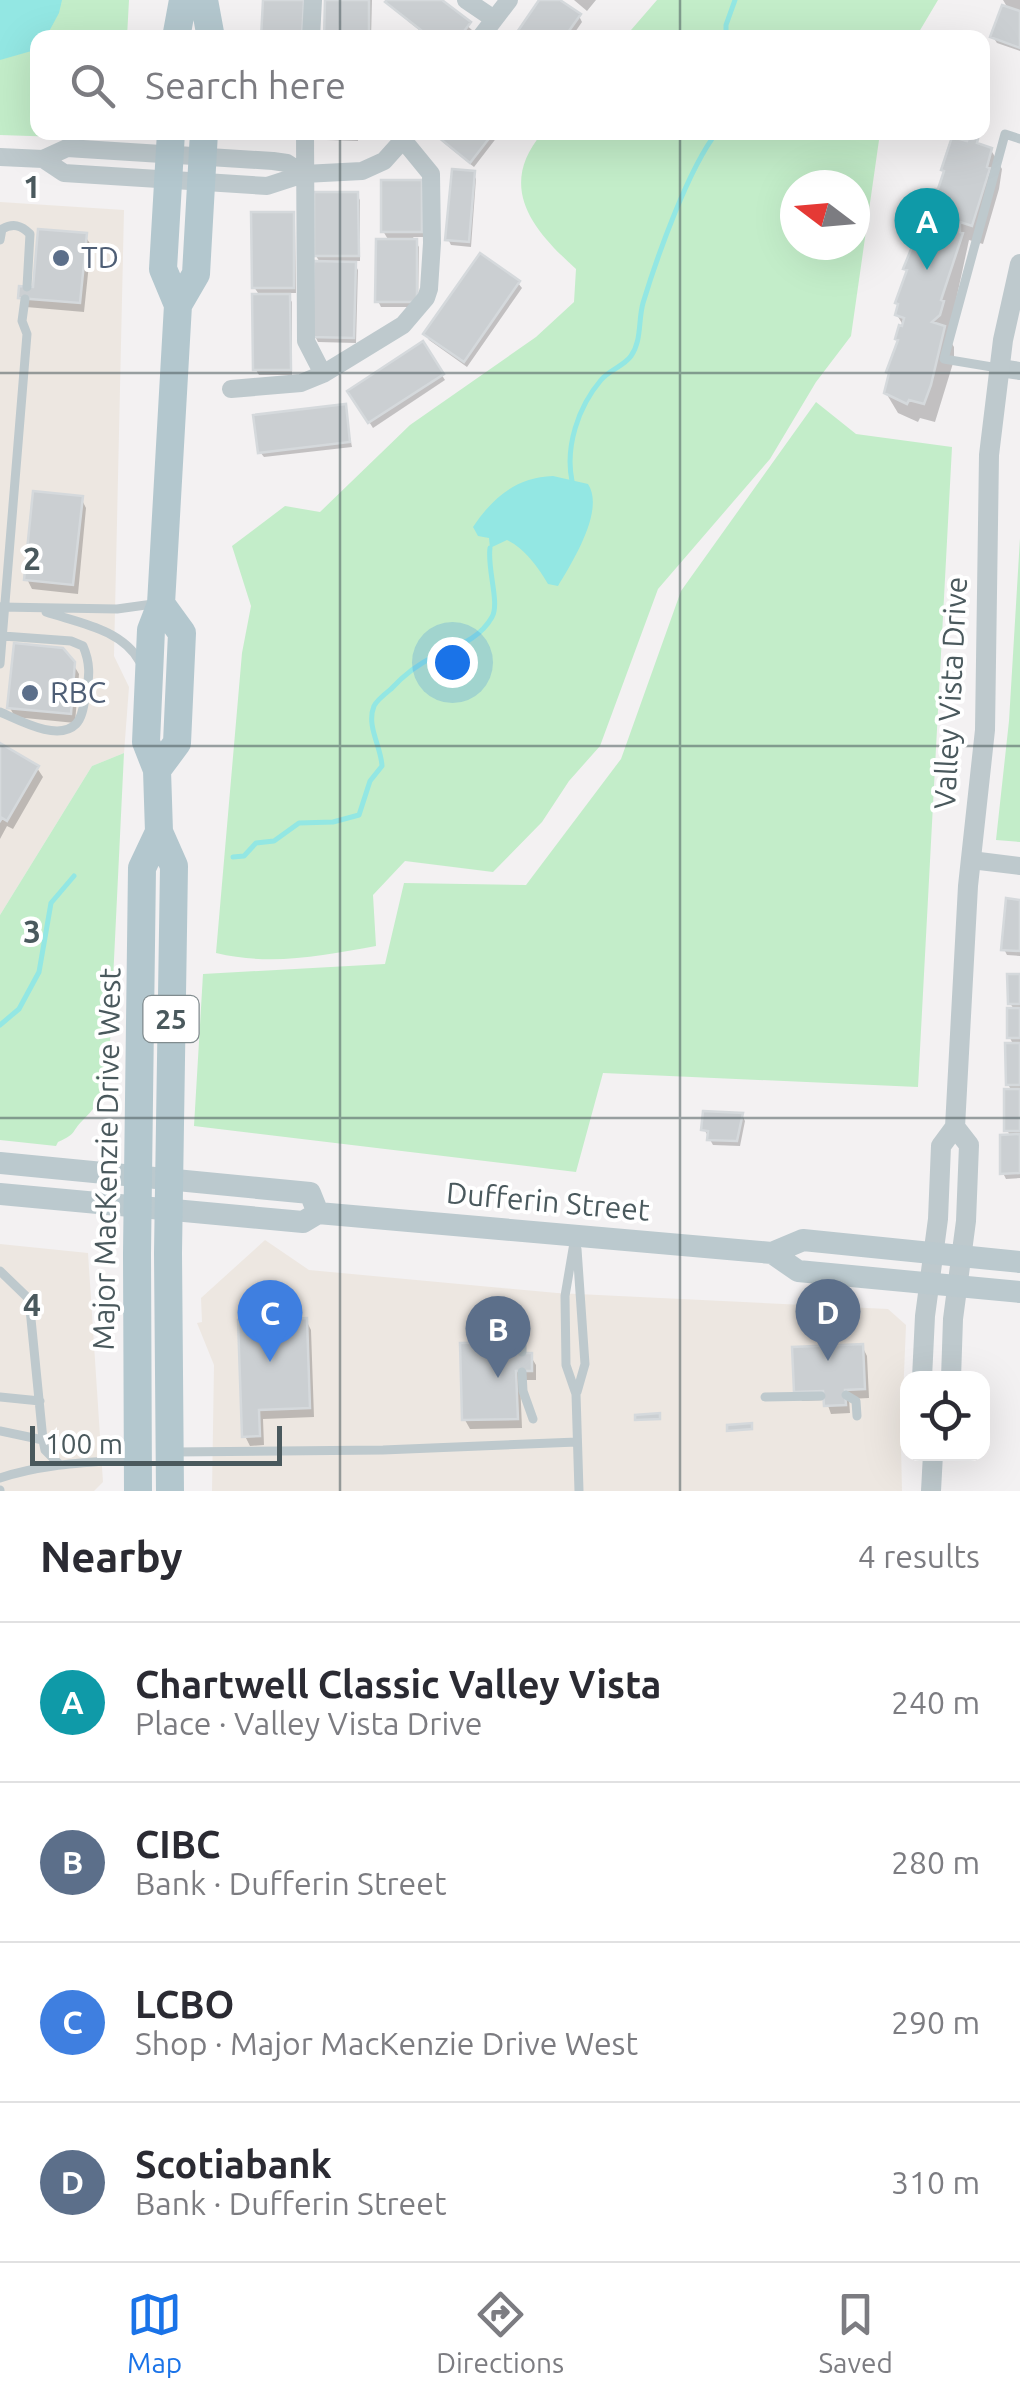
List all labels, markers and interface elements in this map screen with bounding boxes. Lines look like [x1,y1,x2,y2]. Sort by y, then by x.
search box [30,30,990,140]
icon: search [65,58,120,113]
text: Search here [145,64,346,106]
text: 1 [23,168,41,204]
north arrow [780,170,870,260]
pin: A [894,188,960,270]
place label: TD [81,240,119,274]
marker: TD [50,247,72,269]
text: 2 [23,540,41,576]
street label: Valley Vista Drive [927,576,973,810]
your location [427,637,478,688]
place label: RBC [50,675,106,709]
marker: RBC [19,682,41,704]
text: 3 [23,913,41,949]
street label: Major MacKenzie Drive West [86,967,126,1351]
road number: 25 [144,996,198,1042]
street label: Dufferin Street [445,1175,651,1227]
pin: D [796,1278,860,1361]
pin: C [238,1280,302,1362]
text: 4 [23,1286,41,1322]
pin: B [466,1296,530,1378]
map controls [900,1371,990,1461]
button: locate [900,1371,990,1461]
scale bar [30,1421,282,1466]
text: 100 m [45,1428,123,1459]
text: Nearby [40,1533,183,1580]
text: 4 results [858,1538,980,1574]
text: Chartwell Classic Valley Vista [135,1663,661,1705]
text: A [61,1684,84,1720]
text: 240 m [891,1684,980,1720]
text: Place · Valley Vista Drive [135,1705,482,1741]
text: CIBC [135,1823,220,1865]
text: B [62,1844,83,1880]
text: 280 m [891,1844,980,1880]
text: Bank · Dufferin Street [135,1865,446,1901]
text: LCBO [135,1983,234,2025]
text: C [62,2004,83,2040]
text: 290 m [891,2004,980,2040]
text: Shop · Major MacKenzie Drive West [135,2025,638,2061]
text: Scotiabank [135,2143,332,2185]
text: D [61,2164,84,2200]
text: 310 m [891,2164,980,2200]
text: Bank · Dufferin Street [135,2185,446,2221]
tab: Map [127,2287,182,2378]
tab: Directions [436,2287,564,2378]
tab: Saved [818,2287,893,2378]

